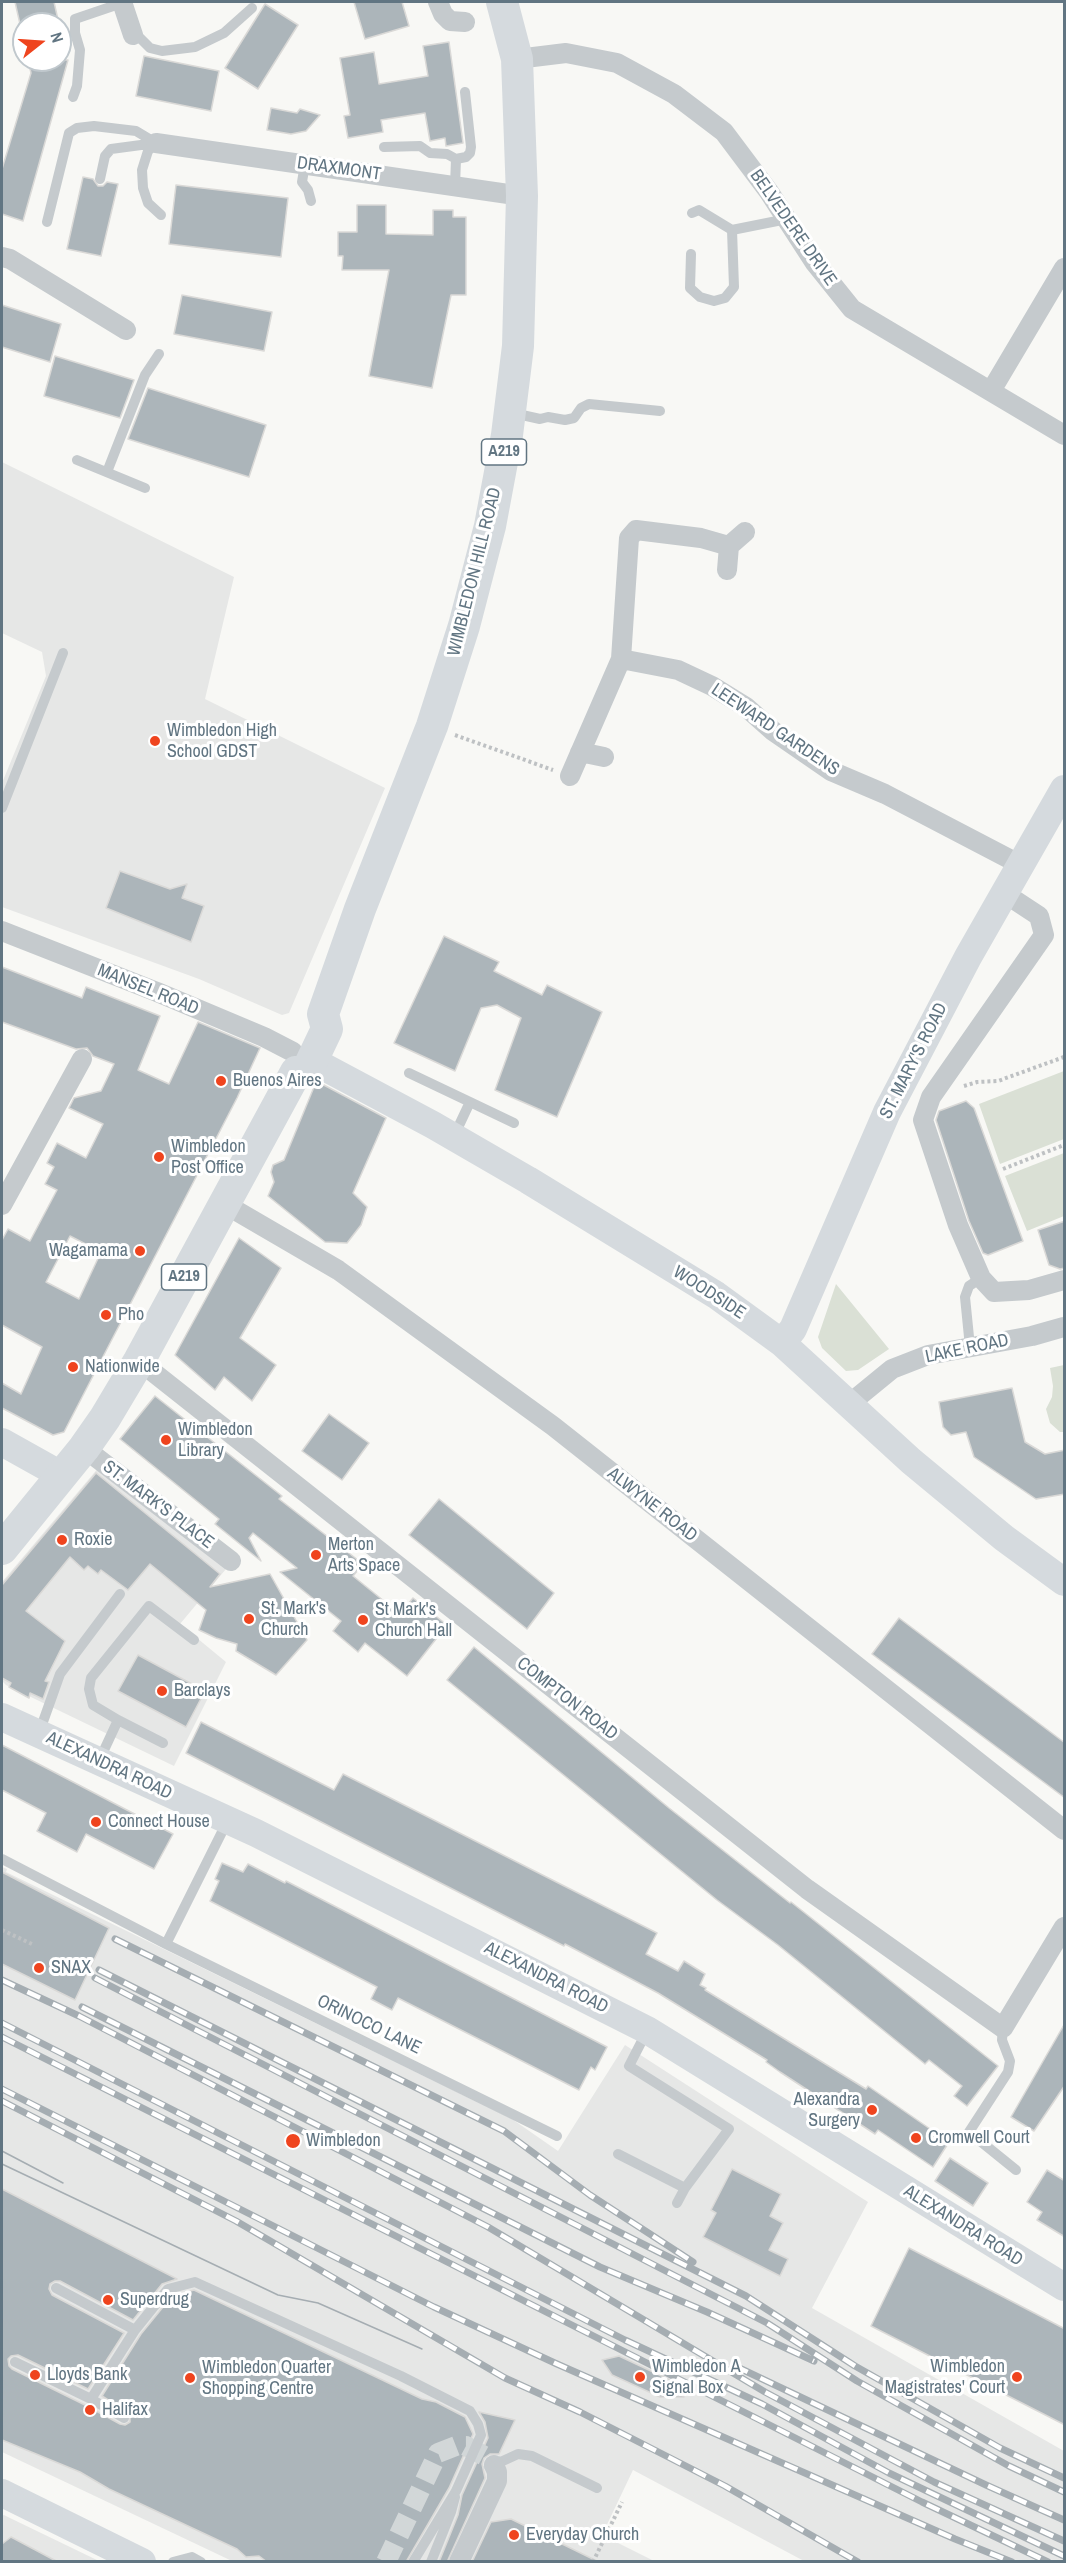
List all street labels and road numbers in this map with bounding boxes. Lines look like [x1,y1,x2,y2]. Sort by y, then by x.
street label: DRAXMONT [296,152,382,186]
street label: BELVEDERE DRIVE [745,166,841,290]
road number: A219 [482,439,526,465]
street label: WIMBLEDON HILL ROAD [444,485,506,659]
street label: LEEWARD GARDENS [707,679,843,781]
street label: MANSEL ROAD [94,960,202,1020]
street label: ST. MARY'S ROAD [875,999,953,1123]
street label: WOODSIDE [669,1262,749,1324]
road number: A219 [162,1264,207,1290]
street label: LAKE ROAD [923,1330,1011,1368]
street label: ST. MARK'S PLACE [98,1456,218,1554]
street label: ALWYNE ROAD [603,1463,701,1547]
street label: COMPTON ROAD [512,1653,622,1745]
street label: ALEXANDRA ROAD [43,1727,175,1805]
street label: ALEXANDRA ROAD [480,1937,612,2019]
street label: ORINOCO LANE [313,1990,425,2060]
street label: ALEXANDRA ROAD [900,2181,1026,2271]

